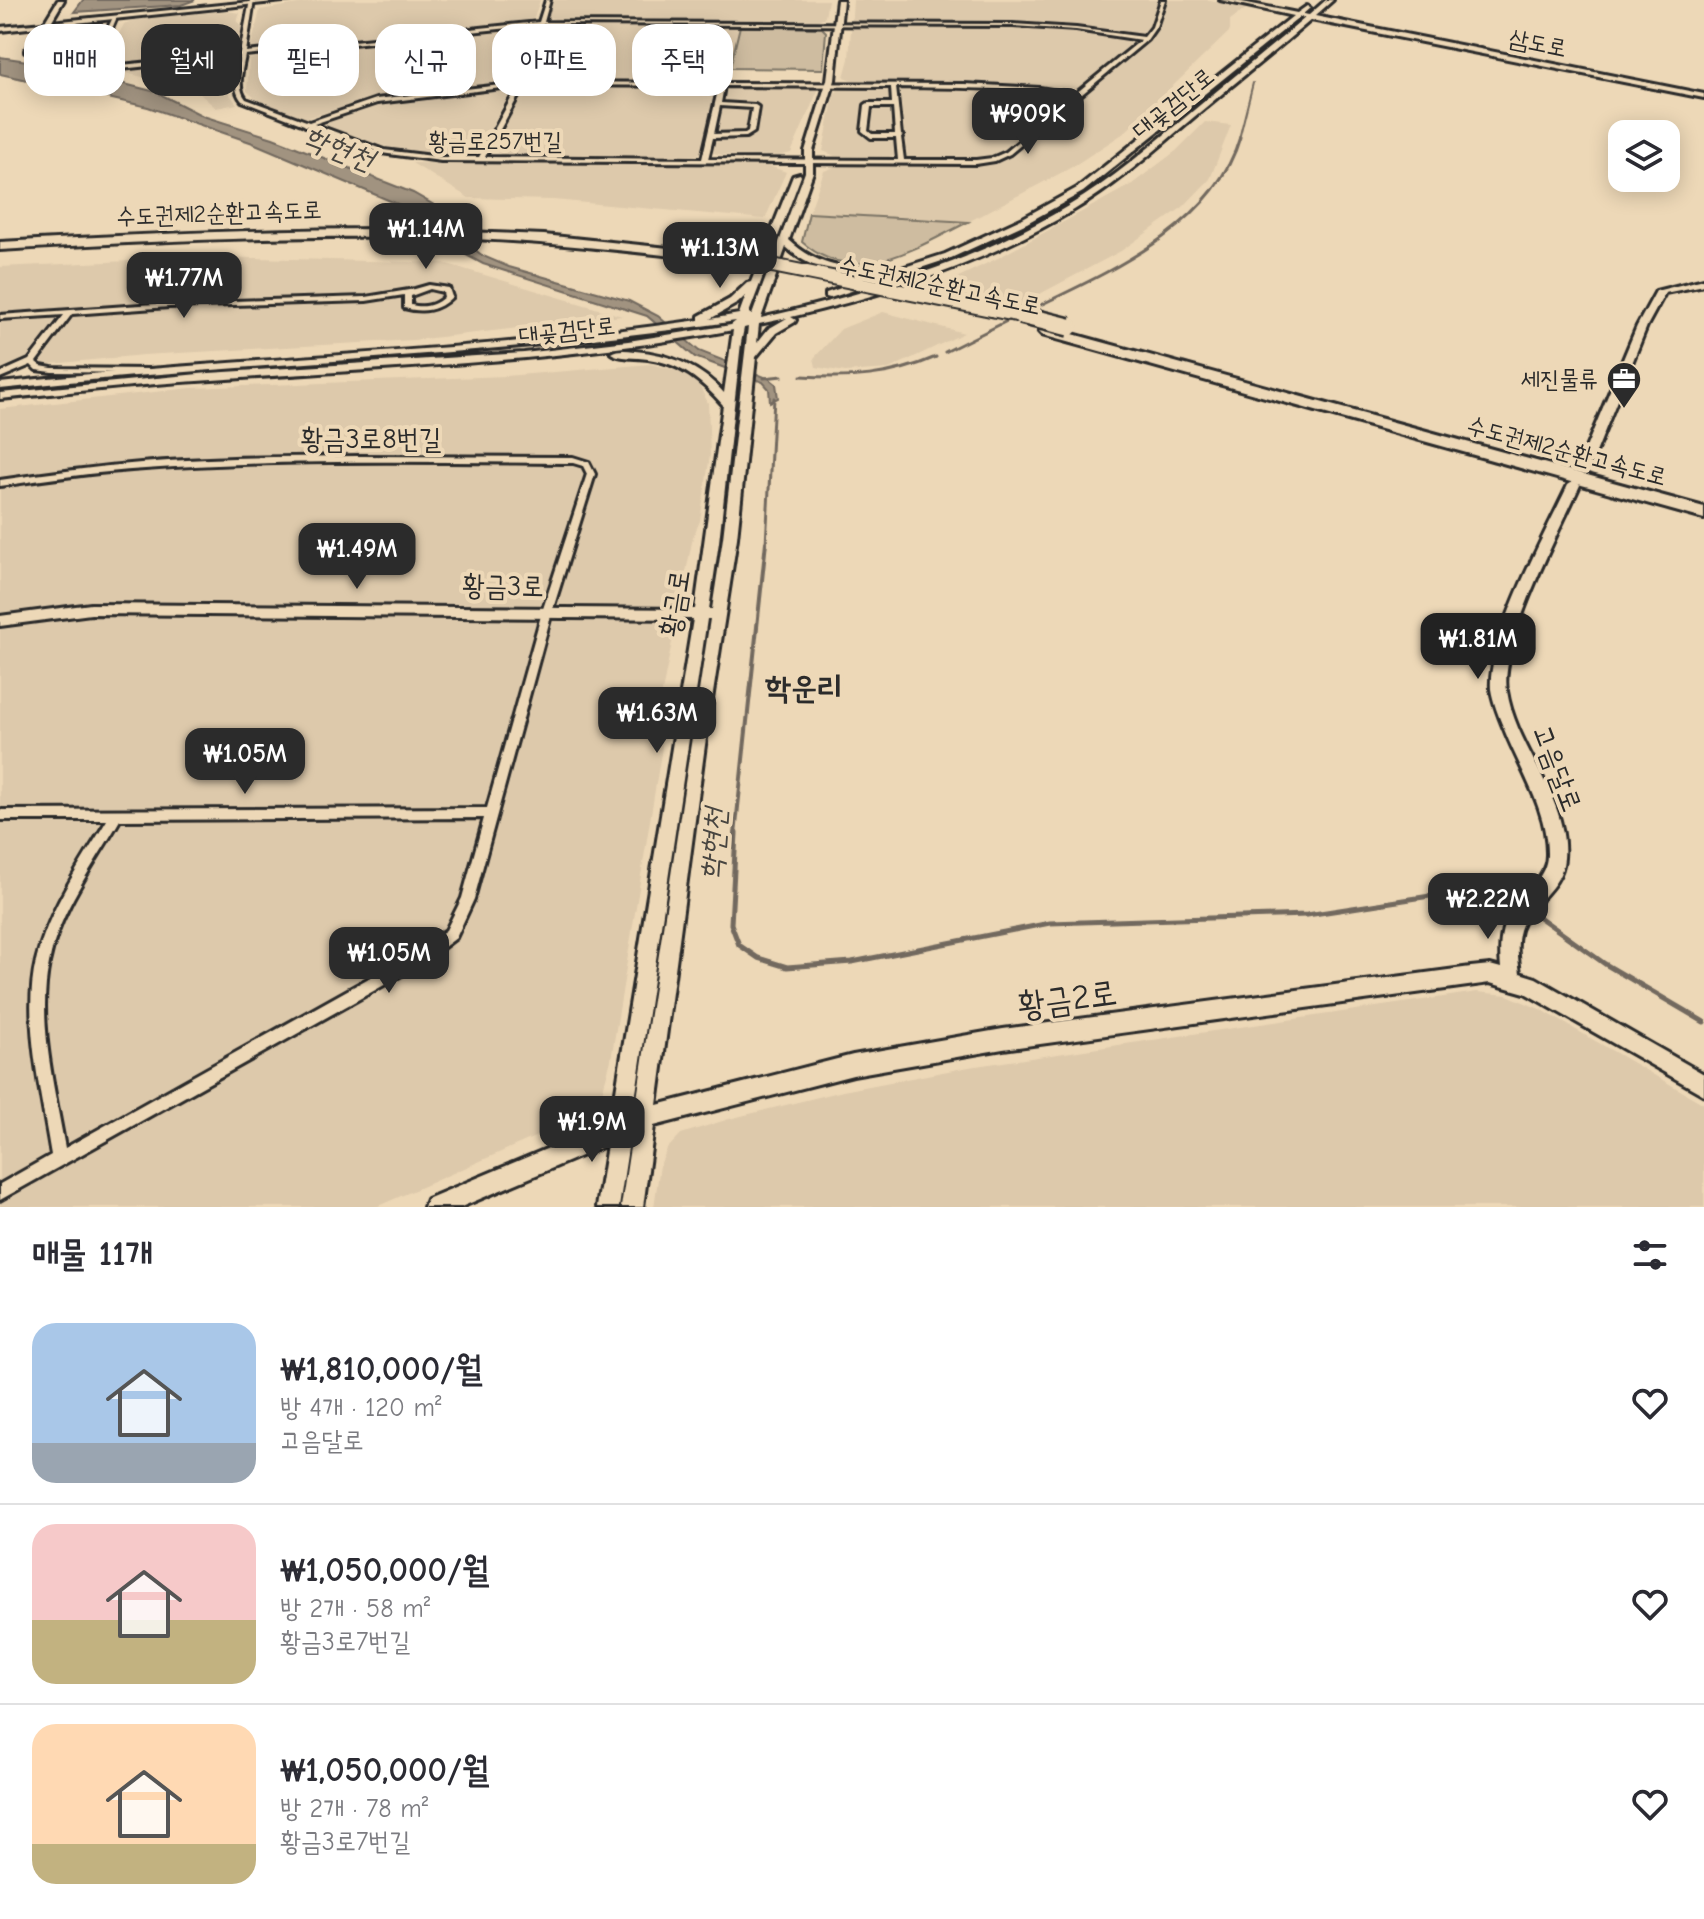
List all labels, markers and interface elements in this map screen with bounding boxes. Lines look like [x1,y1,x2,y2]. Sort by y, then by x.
chip: 매매 [24,24,125,96]
chip: 월세 [141,24,242,96]
chip: 필터 [258,24,359,96]
chip: 신규 [375,24,476,96]
chip: 아파트 [492,24,616,96]
chip: 주택 [632,24,733,96]
street label: 삼도로 [1507,24,1569,62]
street label: 대곶검단로 [1127,62,1219,144]
pin: ₩909K [972,88,1084,156]
text: ₩909K [990,99,1066,129]
water label: 학현천 [299,119,382,179]
map controls [1608,120,1680,192]
button: layers [1608,120,1680,192]
street label: 황금로257번길 [428,127,562,155]
street label: 수도권제2순환고속도로 [116,195,322,231]
pin: ₩1.14M [361,203,491,271]
text: ₩1.14M [387,214,465,244]
pin: ₩1.13M [655,222,785,290]
text: ₩1.13M [681,233,759,263]
street label: 수도권제2순환고속도로 [836,250,1044,320]
pin: ₩1.77M [119,252,249,320]
text: ₩1.77M [145,263,223,293]
street label: 대곶검단로 [518,311,616,349]
office icon: 세진물류 [1605,360,1643,410]
place label: 세진물류 [1521,365,1598,393]
street label: 수도권제2순환고속도로 [1464,411,1670,491]
street label: 황금3로8번길 [300,423,442,455]
pin: ₩1.49M [292,523,422,591]
text: ₩1.49M [316,534,398,564]
street label: 황금로 [654,567,696,639]
street label: 황금3로 [462,569,544,603]
pin: ₩1.81M [1413,613,1543,681]
text: ₩1.81M [1439,624,1517,654]
district label: 학운리 [764,669,843,706]
pin: ₩1.63M [592,687,722,755]
text: ₩1.63M [616,698,698,728]
street label: 고음달로 [1526,721,1588,816]
pin: ₩1.05M [180,728,310,796]
text: ₩1.05M [203,739,287,769]
water label: 학현천 [694,804,734,881]
pin: ₩2.22M [1423,873,1553,941]
text: ₩2.22M [1446,884,1530,914]
pin: ₩1.05M [324,927,454,995]
text: ₩1.05M [347,938,431,968]
street label: 황금2로 [1015,972,1119,1026]
pin: ₩1.9M [536,1096,648,1164]
text: ₩1.9M [558,1107,626,1137]
icon: filters [1628,1233,1672,1277]
text: 매물 11개 [32,1234,153,1274]
text: ₩1,810,000/월 [280,1349,482,1389]
icon: home [96,1355,192,1451]
icon: heart [1628,1381,1672,1425]
text: 방 4개 · 120 m² [280,1393,441,1423]
text: 고음달로 [280,1426,364,1456]
text: ₩1,050,000/월 [280,1550,489,1590]
icon: home [96,1556,192,1652]
icon: heart [1628,1582,1672,1626]
text: 방 2개 · 58 m² [280,1594,430,1624]
text: 황금3로7번길 [280,1627,410,1657]
text: ₩1,050,000/월 [280,1750,489,1790]
icon: home [96,1756,192,1852]
icon: heart [1628,1782,1672,1826]
text: 방 2개 · 78 m² [280,1794,428,1824]
text: 황금3로7번길 [280,1827,410,1857]

